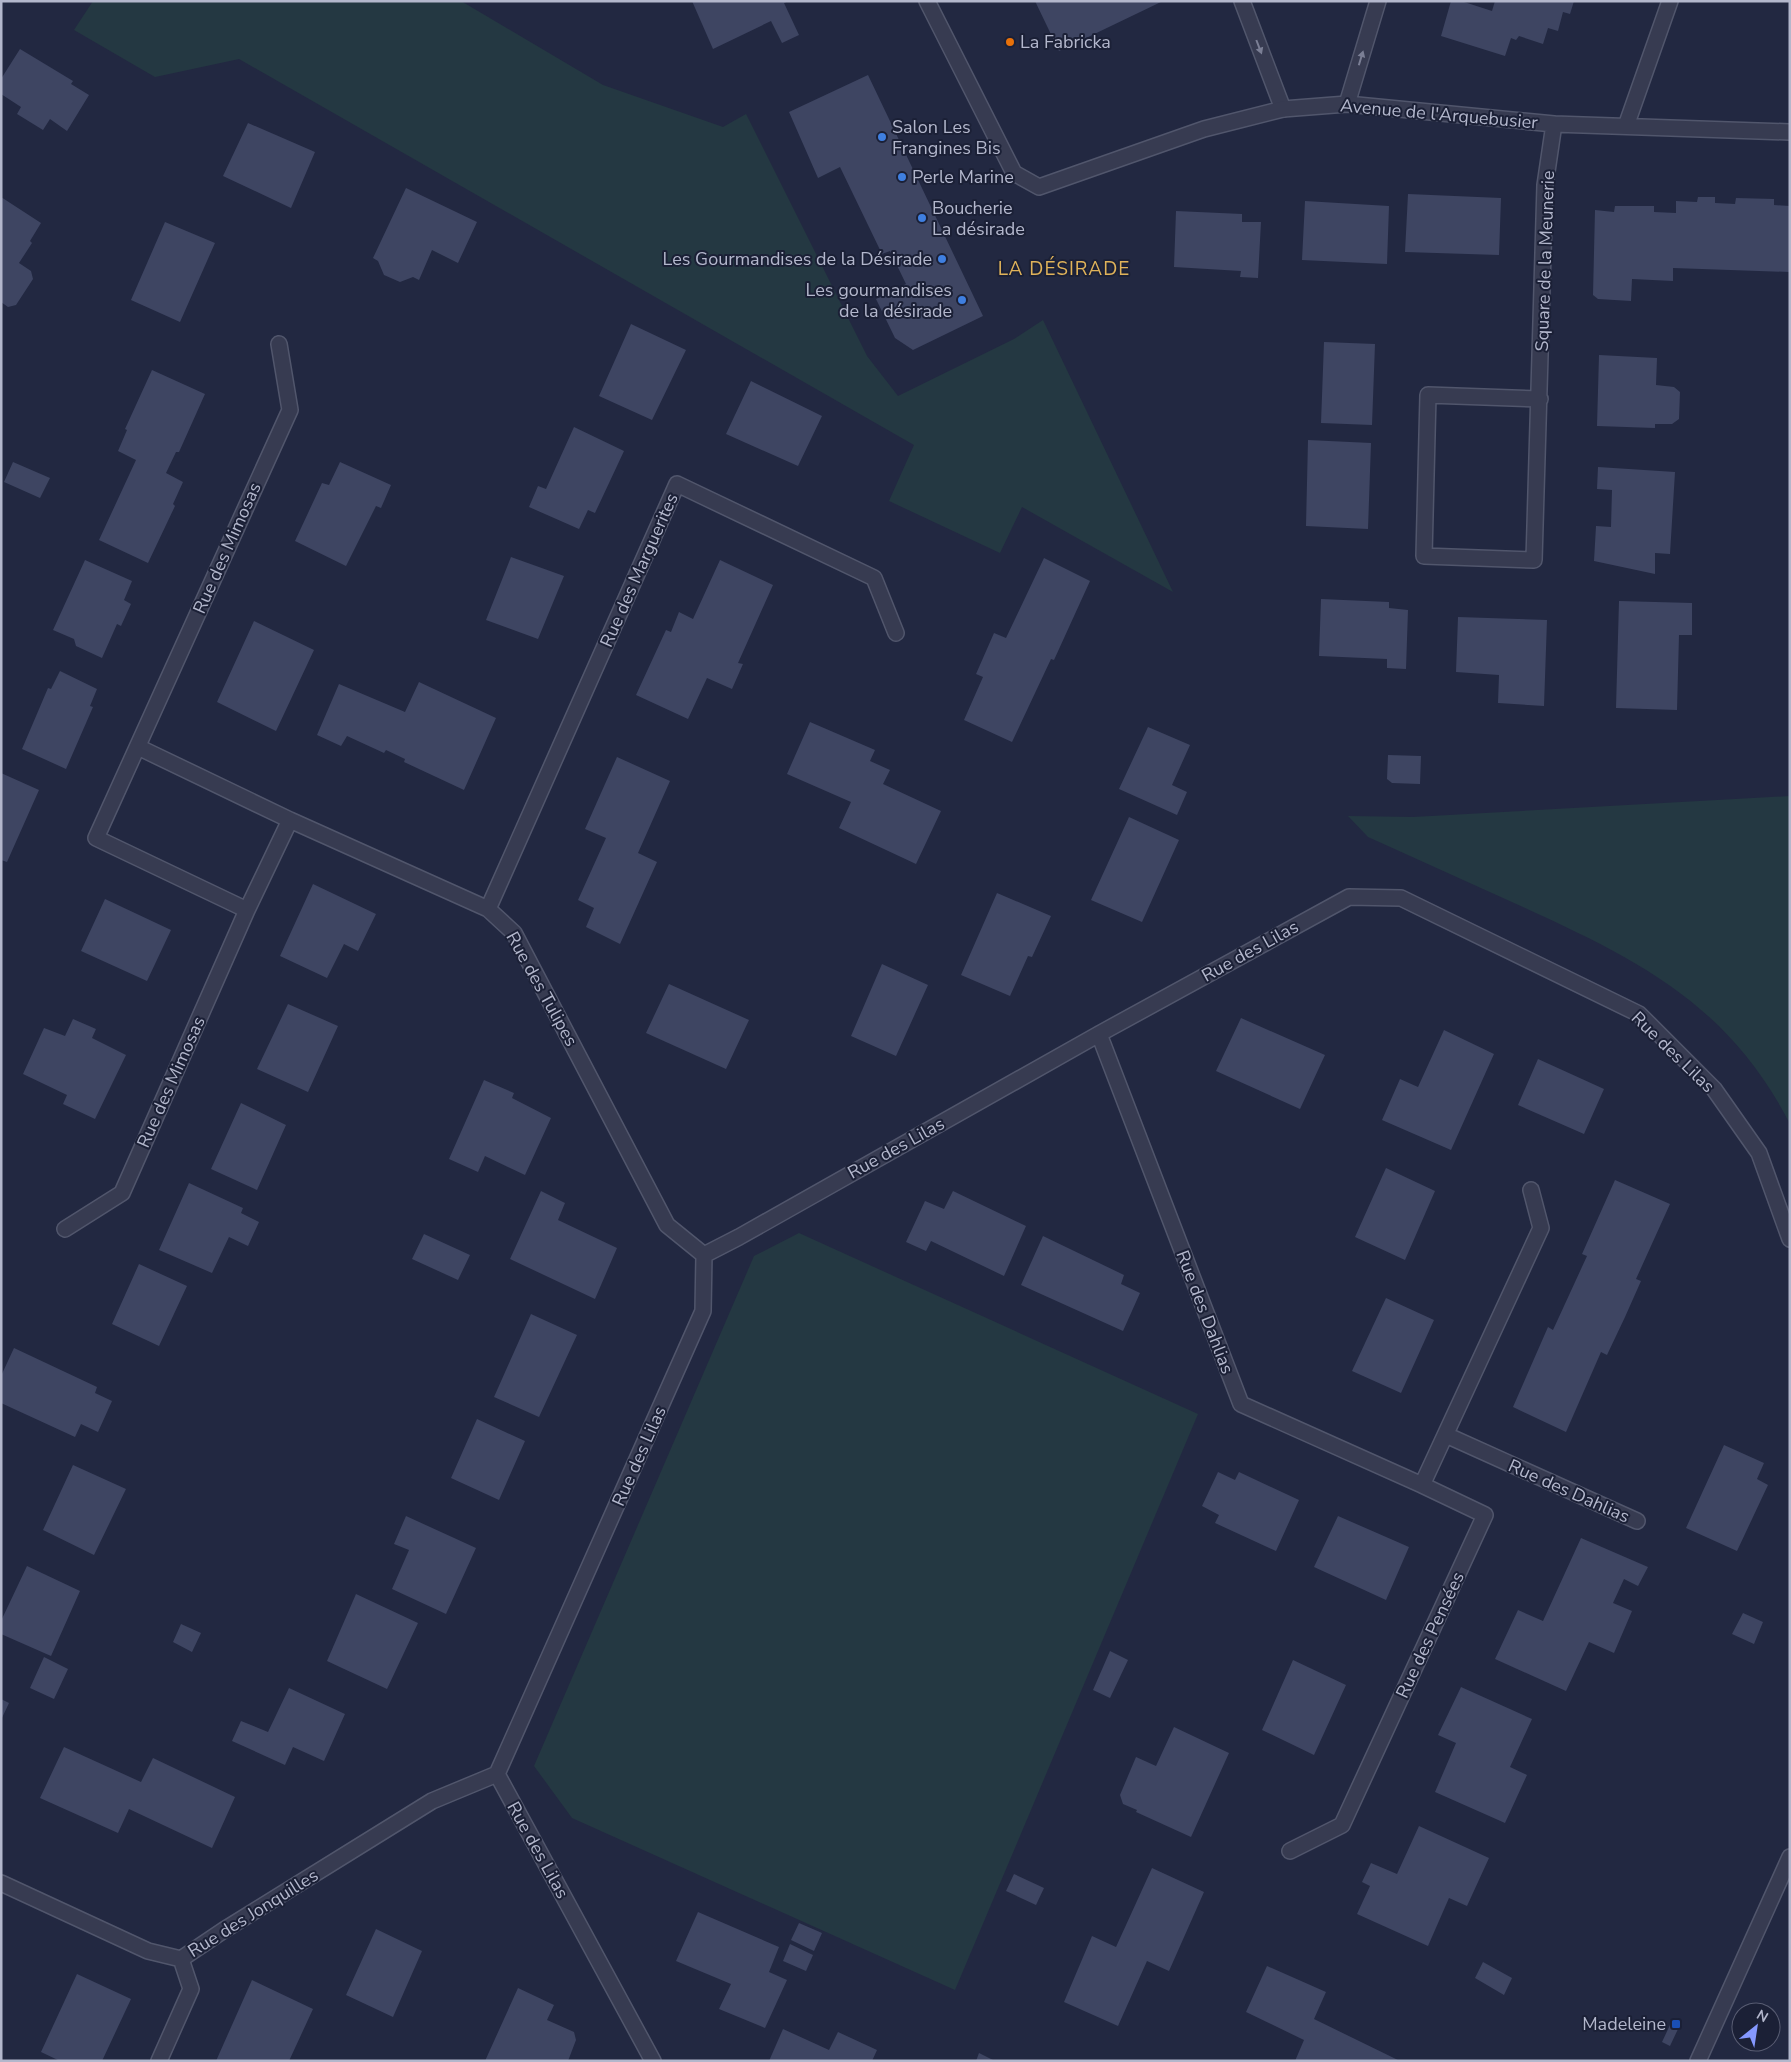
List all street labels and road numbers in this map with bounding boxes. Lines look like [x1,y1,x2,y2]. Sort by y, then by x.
street label: Avenue de l'Arquebusier [1339,93,1539,135]
street label: Square de la Meunerie [1530,170,1560,352]
street label: Rue des Mimosas [187,478,267,618]
street label: Rue des Marguerites [594,489,684,651]
street label: Rue des Lilas [1197,915,1303,987]
street label: Rue des Tulipes [501,927,583,1051]
street label: Rue des Lilas [1626,1006,1720,1098]
street label: Rue des Mimosas [131,1012,211,1152]
street label: Rue des Lilas [843,1112,949,1184]
street label: Rue des Dahlias [1170,1247,1240,1377]
street label: Rue des Lilas [606,1402,672,1510]
street label: Rue des Dahlias [1504,1453,1634,1529]
street label: Rue des Pensées [1390,1568,1470,1702]
street label: Rue des Lilas [502,1797,574,1903]
street label: Rue des Jonquilles [183,1863,323,1963]

